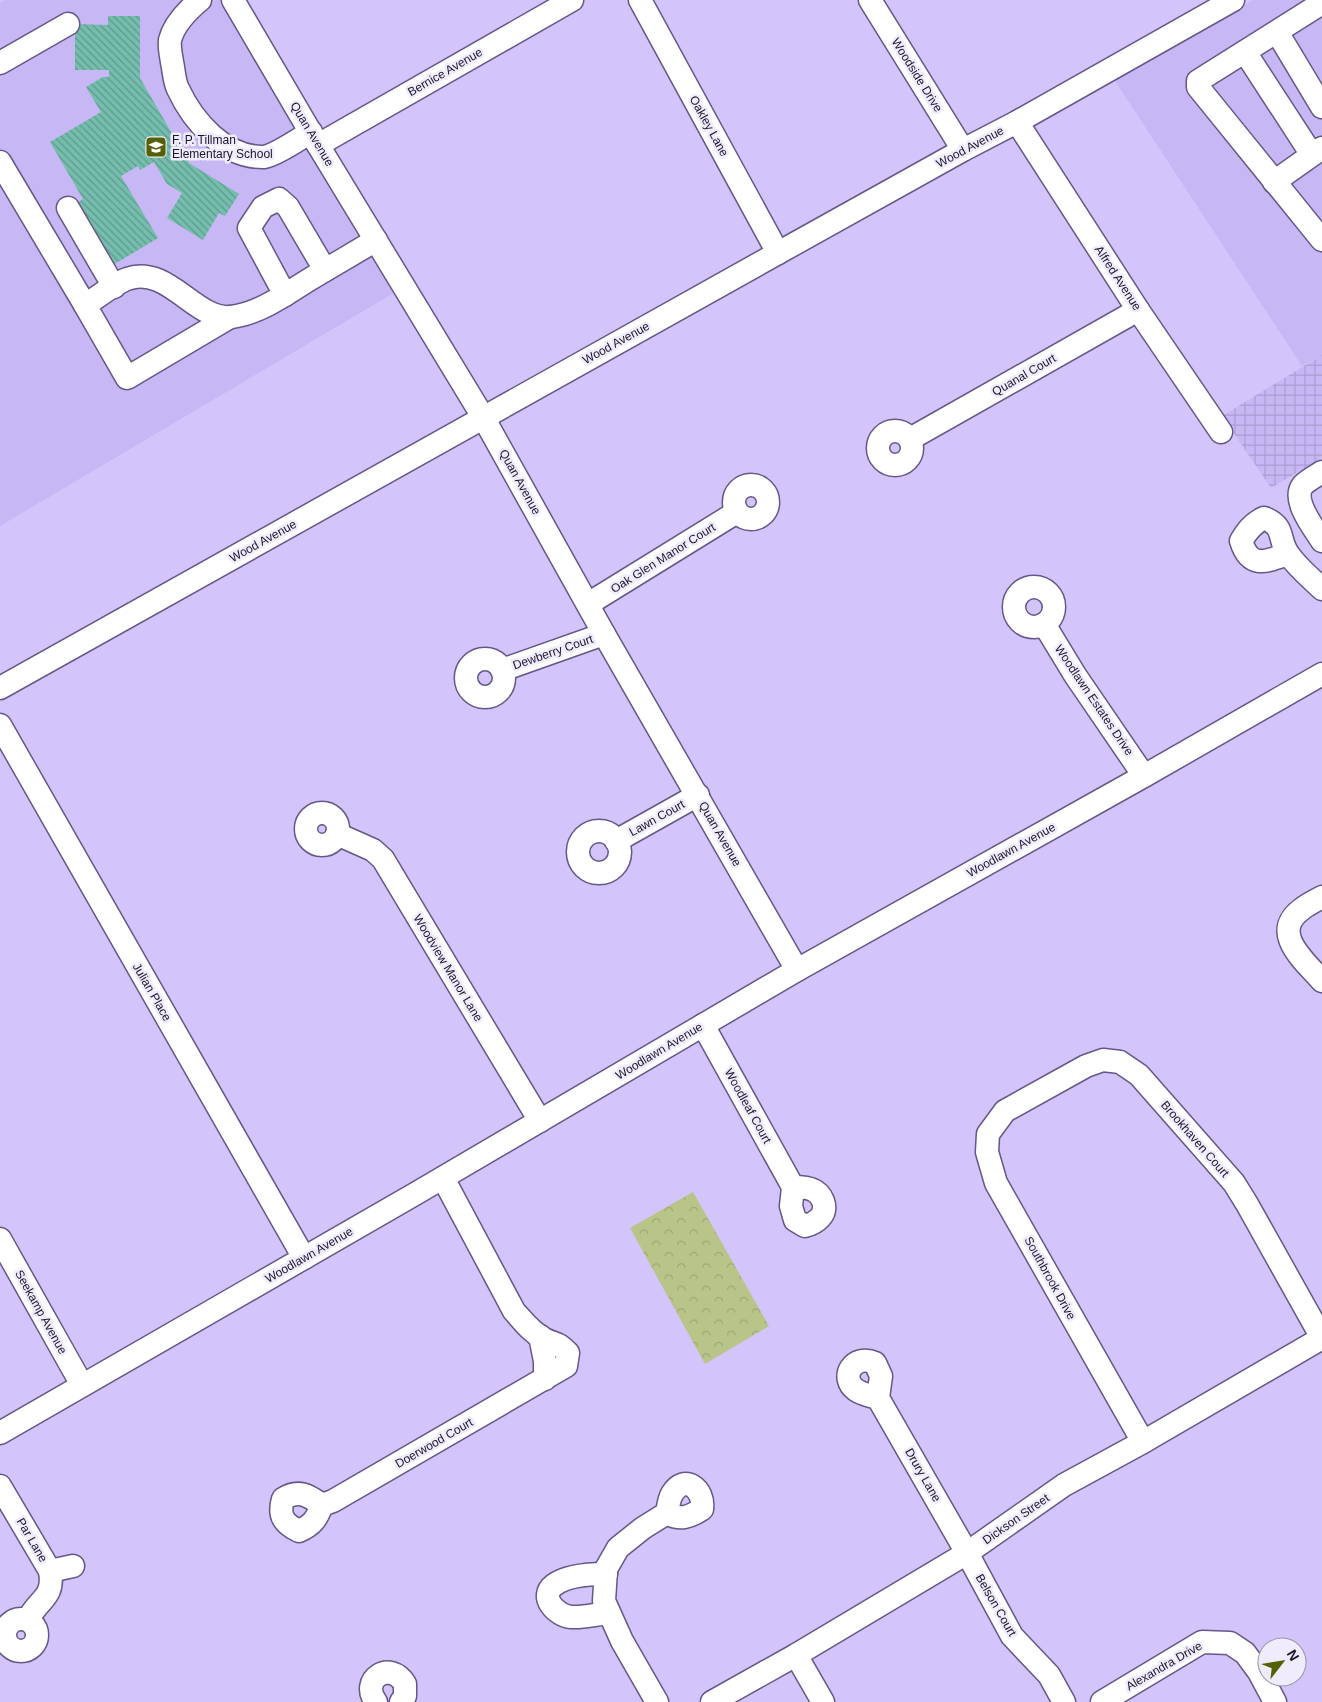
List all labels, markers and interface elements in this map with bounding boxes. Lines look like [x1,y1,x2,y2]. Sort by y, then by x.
street label: Woodside Drive [889,35,945,115]
street label: Bernice Avenue [405,45,485,99]
street label: Oakley Lane [687,93,732,159]
street label: Quan Avenue [287,99,337,169]
street label: Wood Avenue [934,123,1006,171]
place label: F. P. Tillman Elementary School [172,133,273,161]
school or university icon: F. P. Tillman Elementary School [144,135,168,159]
street label: Alfred Avenue [1092,243,1144,313]
street label: Wood Avenue [580,319,652,367]
street label: Quanal Court [990,351,1059,399]
street label: Quan Avenue [496,447,544,517]
street label: Wood Avenue [227,517,299,565]
street label: Oak Glen Manor Court [608,520,718,596]
street label: Dewberry Court [511,631,596,672]
street label: Woodlawn Estates Drive [1052,642,1136,758]
street label: Lawn Court [627,797,688,839]
street label: Quan Avenue [696,799,744,869]
street label: Woodlawn Avenue [964,820,1058,880]
street label: Woodview Manor Lane [410,912,486,1024]
street label: Julian Place [130,960,174,1024]
street label: Woodlawn Avenue [613,1019,705,1082]
street label: Woodleaf Court [722,1066,775,1146]
street label: Brookhaven Court [1158,1098,1232,1181]
street label: Woodlawn Avenue [263,1224,356,1286]
street label: Southbrook Drive [1021,1234,1079,1322]
street label: Seekamp Avenue [12,1268,70,1357]
street label: Doerwood Court [393,1415,476,1471]
street label: Drury Lane [902,1446,944,1504]
street label: Dickson Street [980,1491,1053,1547]
street label: Par Lane [14,1515,50,1565]
street label: Belson Court [973,1571,1020,1639]
north arrow [1257,1637,1307,1687]
street label: Alexandra Drive [1124,1638,1205,1693]
text: N [1284,1647,1303,1664]

